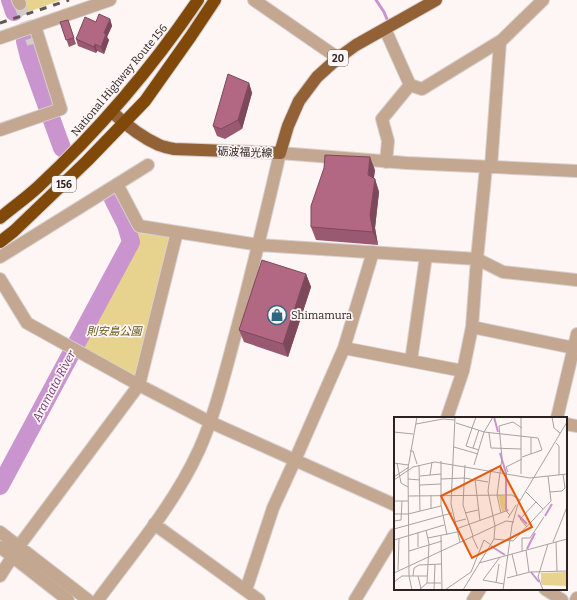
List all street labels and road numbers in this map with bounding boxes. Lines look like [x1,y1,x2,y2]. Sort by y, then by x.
street label: National Highway Route 156 [69,22,170,139]
road number: 20 [328,50,348,66]
street label: 砺波福光線 [217,145,273,160]
road number: 156 [52,176,76,192]

